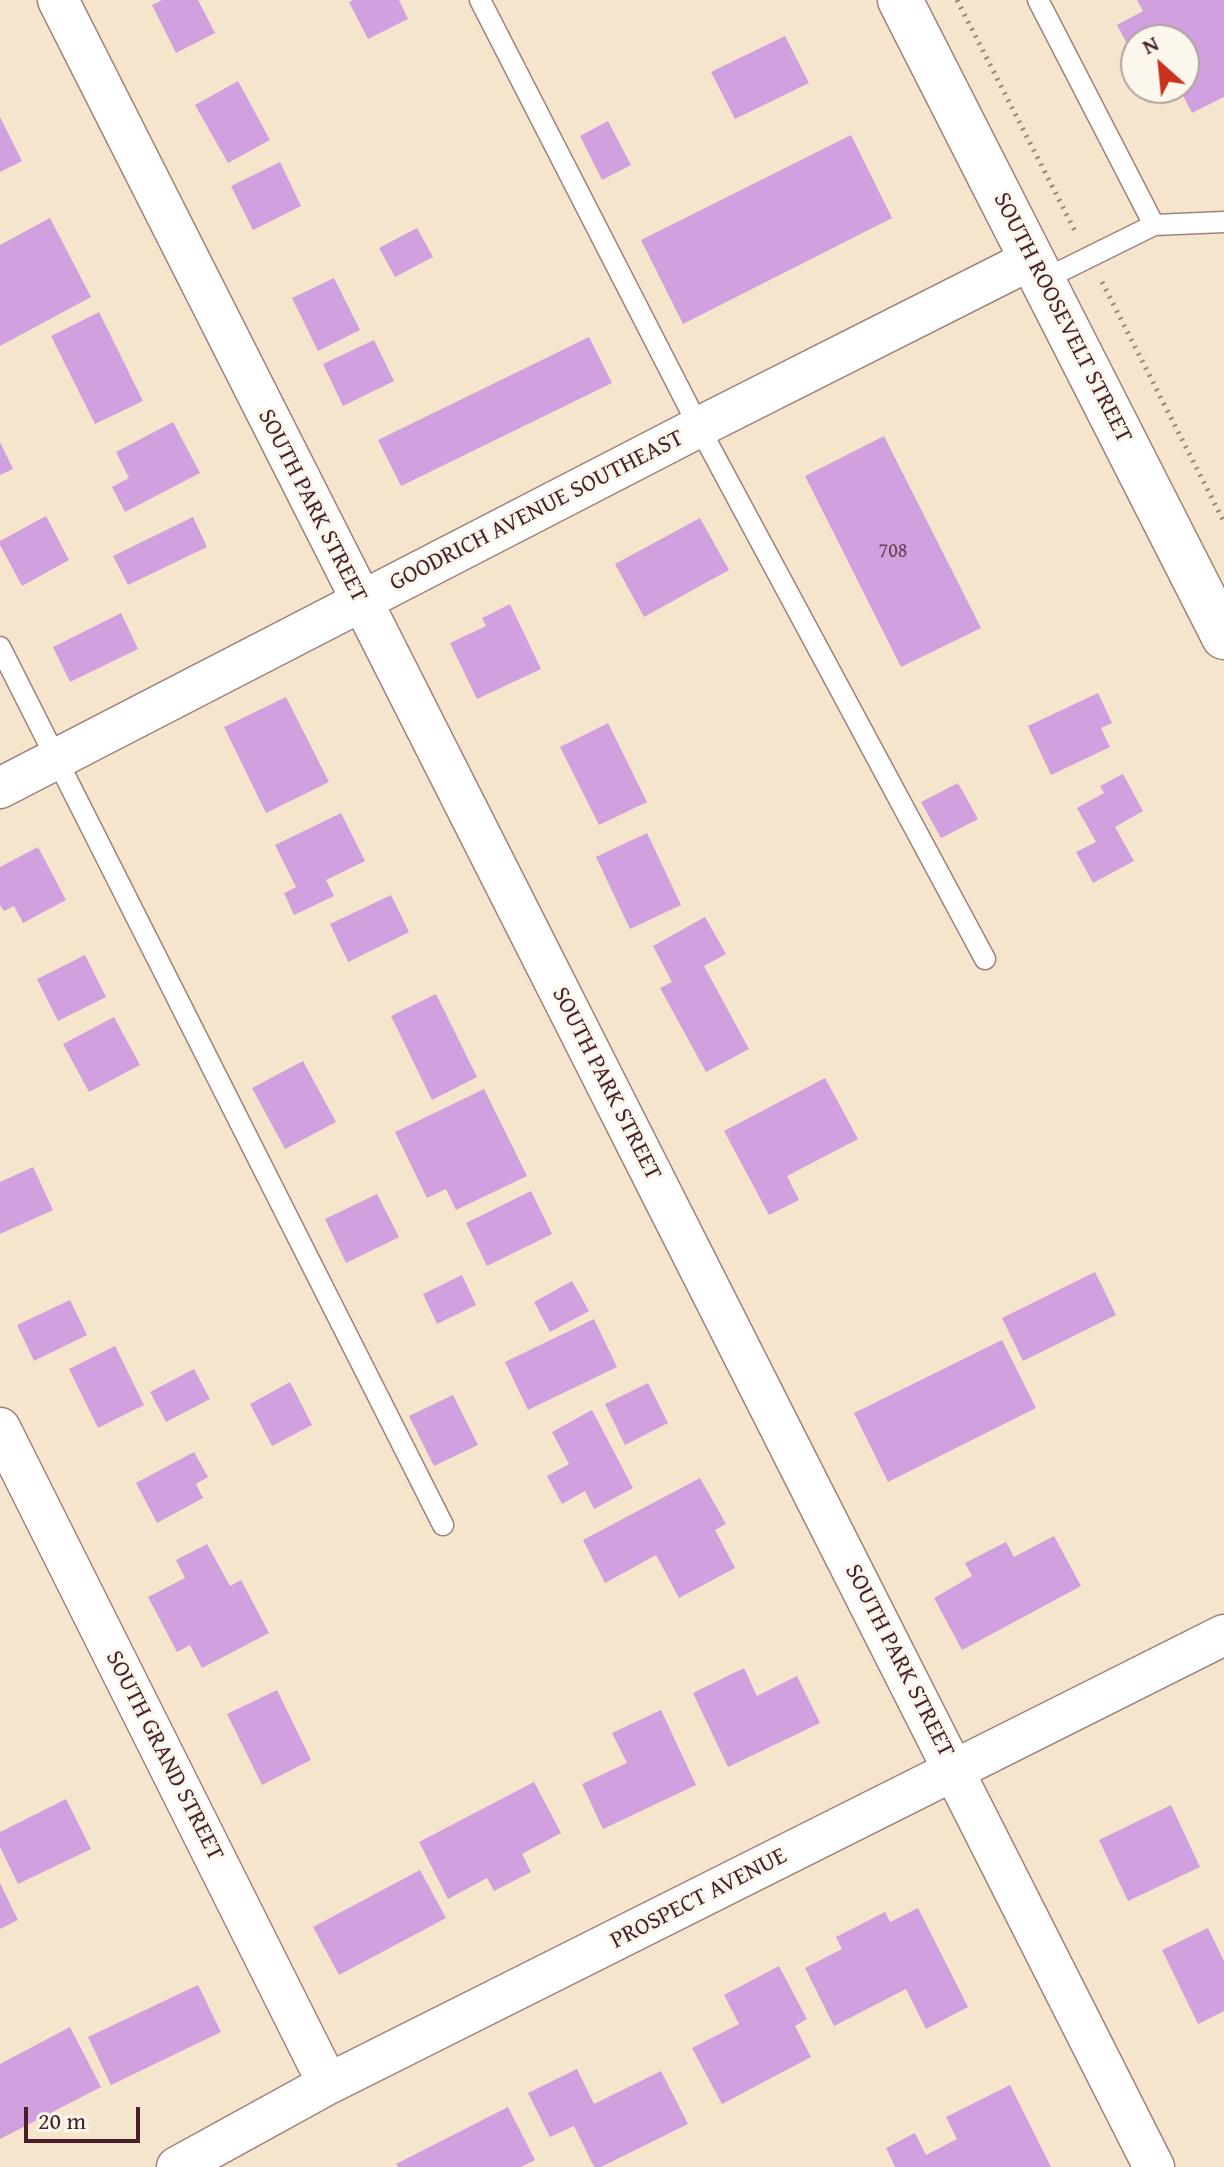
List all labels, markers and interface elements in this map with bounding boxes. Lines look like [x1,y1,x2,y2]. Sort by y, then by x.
north arrow [1120,24,1200,104]
text: N [1136,27,1164,62]
street label: SOUTH ROOSEVELT STREET [986,188,1138,448]
street label: SOUTH PARK STREET [251,405,373,607]
street label: GOODRICH AVENUE SOUTHEAST [385,424,689,598]
house number: 708 [879,540,907,564]
street label: SOUTH PARK STREET [545,983,667,1185]
street label: SOUTH PARK STREET [838,1560,960,1762]
street label: SOUTH GRAND STREET [99,1646,229,1866]
street label: PROSPECT AVENUE [606,1842,792,1956]
scale bar [28,2091,144,2141]
text: 20 m [38,2103,86,2138]

